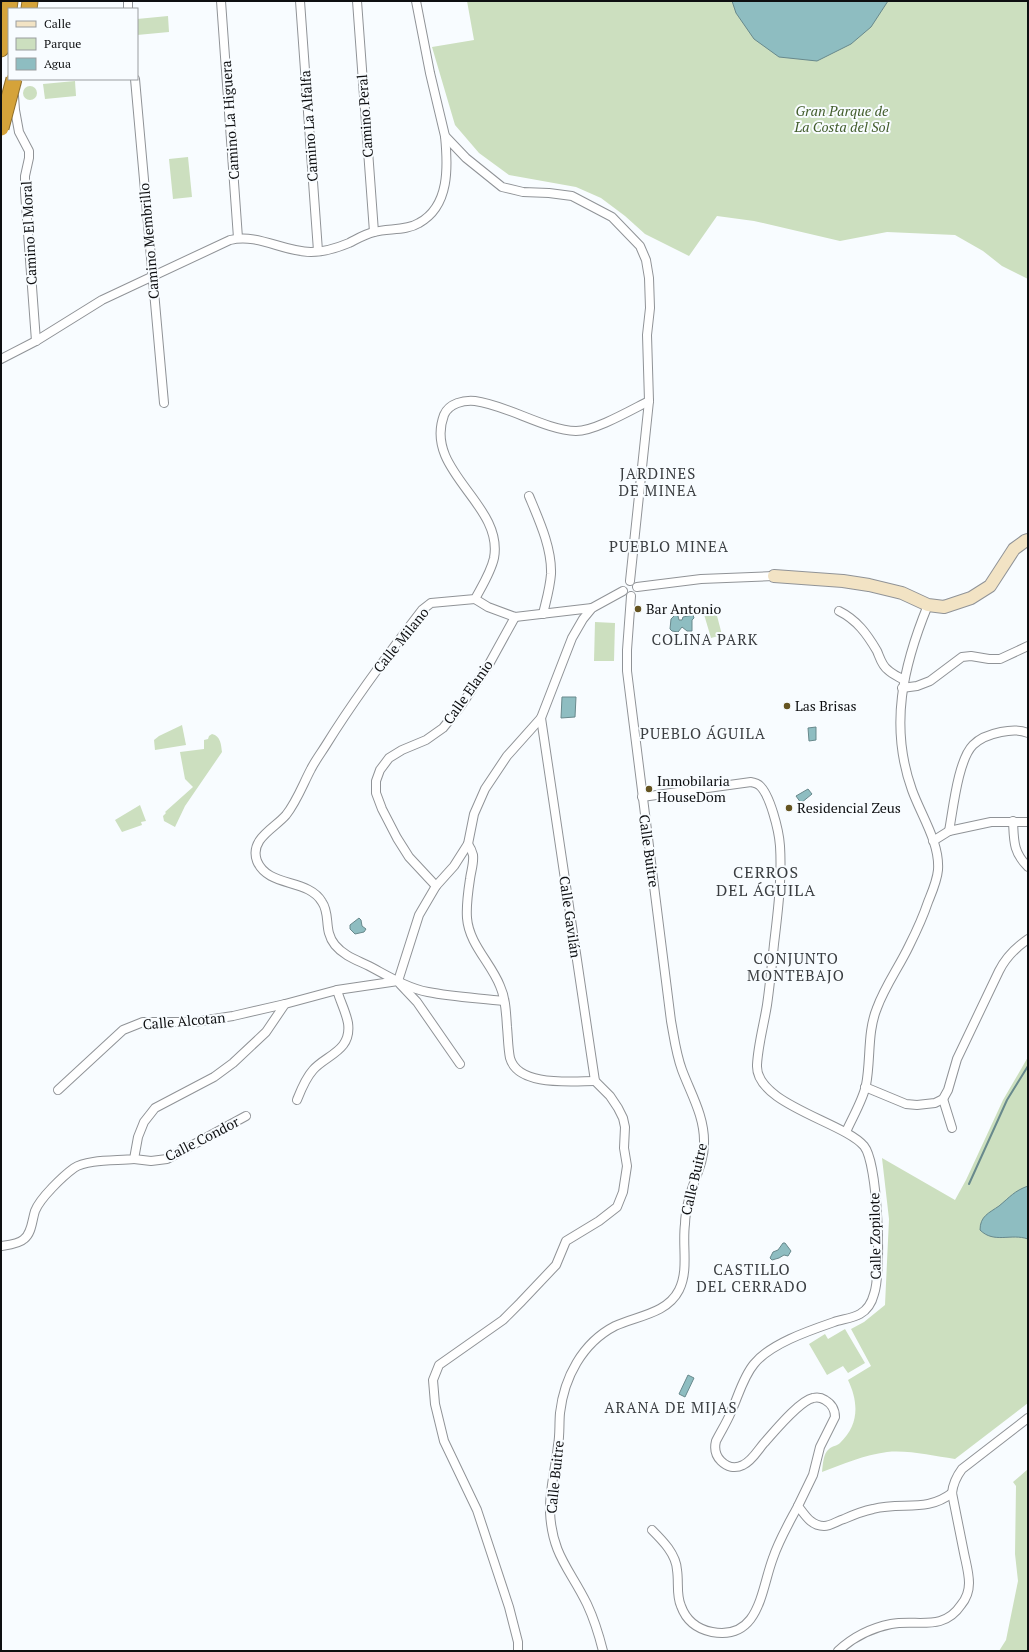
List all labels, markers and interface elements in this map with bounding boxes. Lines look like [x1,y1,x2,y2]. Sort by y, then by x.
legend [8,8,138,80]
text: Calle [44,16,71,31]
text: Parque [44,36,81,51]
text: Agua [44,56,71,71]
street label: Camino La Higuera [216,60,243,180]
street label: Camino La Alfalfa [295,70,322,182]
street label: Camino Peral [352,74,377,158]
park label: Gran Parque de La Costa del Sol [793,101,890,136]
street label: Camino El Moral [16,181,41,286]
street label: Camino Membrillo [134,182,163,300]
district label: JARDINES DE MINEA [618,463,698,500]
district label: PUEBLO MINEA [609,536,729,556]
place label: Bar Antonio [646,599,722,618]
street label: Calle Milano [368,603,433,676]
marker: Bar Antonio [633,604,643,614]
district label: COLINA PARK [652,629,758,649]
street label: Calle Elanio [438,655,497,728]
place label: Las Brisas [795,696,857,715]
marker: Las Brisas [782,701,792,711]
district label: PUEBLO ÁGUILA [640,723,766,743]
place label: Inmobilaria HouseDom [657,771,730,806]
marker: Inmobilaria HouseDom [644,784,654,794]
place label: Residencial Zeus [797,798,901,817]
marker: Residencial Zeus [784,803,794,813]
street label: Calle Buitre [635,813,664,889]
district label: CERROS DEL ÁGUILA [716,861,816,901]
street label: Calle Gavilán [555,875,586,960]
district label: CONJUNTO MONTEBAJO [747,948,845,985]
street label: Calle Alcotan [142,1007,227,1034]
street label: Calle Condor [162,1112,243,1165]
street label: Calle Buitre [676,1141,711,1217]
street label: Calle Zopilote [864,1192,885,1280]
district label: CASTILLO DEL CERRADO [696,1259,808,1296]
district label: ARANA DE MIJAS [604,1397,738,1417]
street label: Calle Buitre [541,1439,568,1514]

